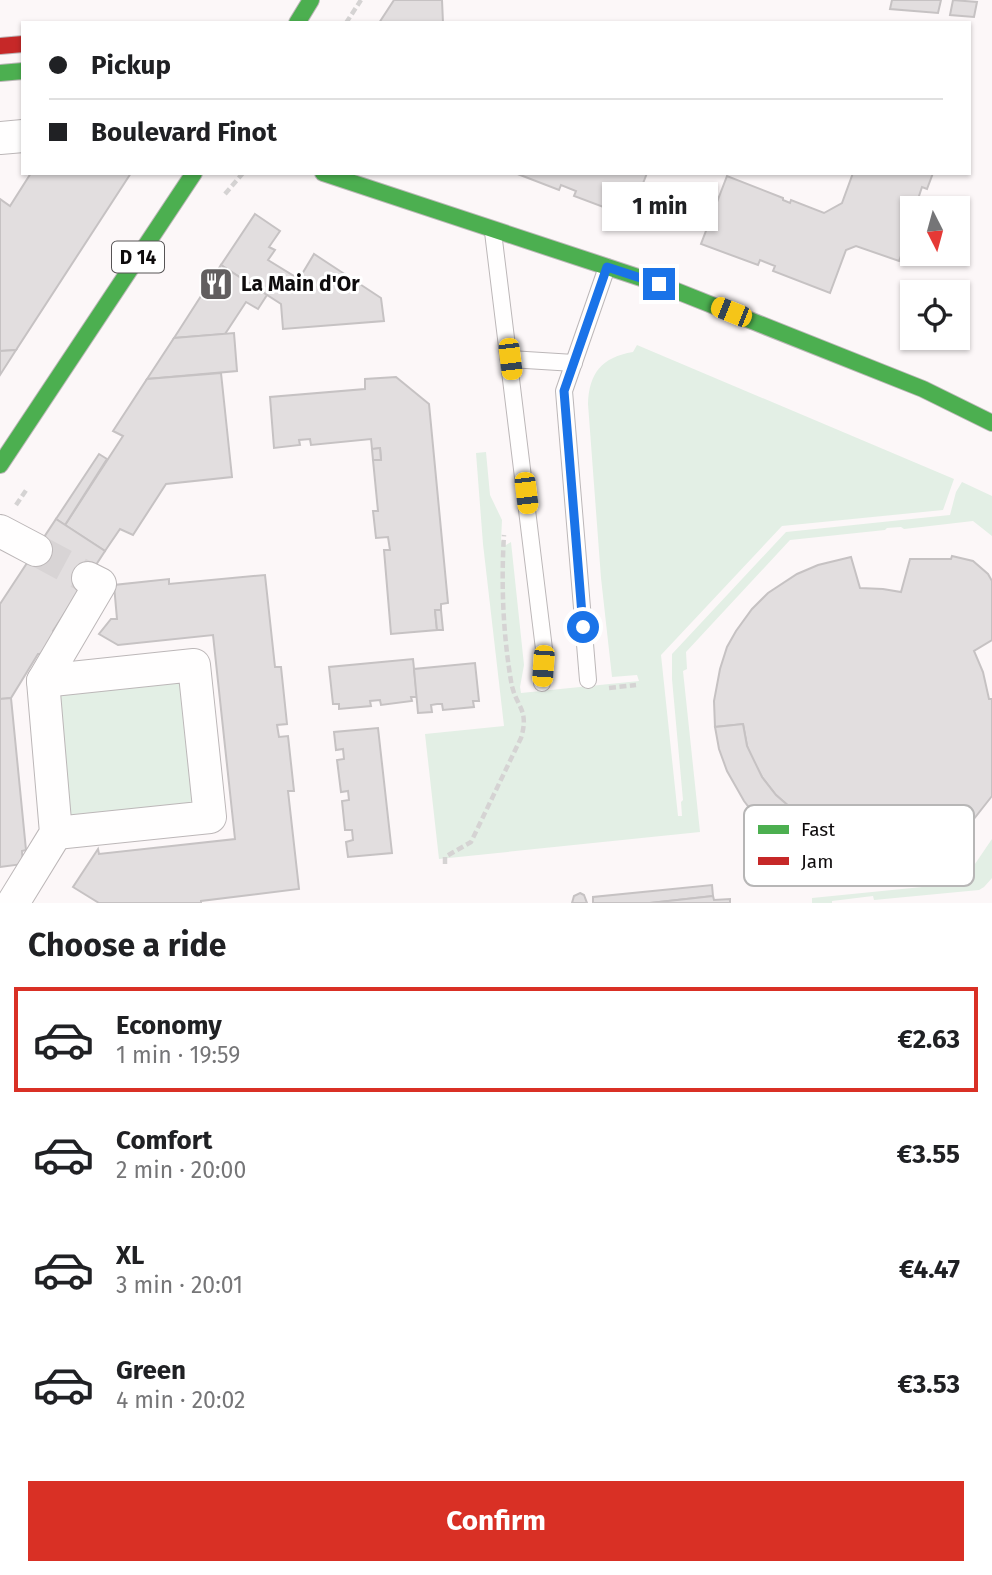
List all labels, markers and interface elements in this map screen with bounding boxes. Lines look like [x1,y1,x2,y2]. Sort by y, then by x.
text: Pickup [91,50,171,81]
text: Boulevard Finot [91,117,277,148]
callout: 1 min [601,182,717,232]
text: 1 min [632,192,688,220]
north arrow [900,196,970,266]
map controls [900,196,970,350]
road number: D 14 [112,242,164,272]
restaurant icon: La Main d'Or [197,265,235,303]
route end [643,268,675,300]
place label: La Main d'Or [241,271,360,297]
button: locate [900,280,970,350]
car [708,294,755,330]
car [498,337,523,381]
car [514,471,539,515]
route start [567,611,599,643]
car [532,644,555,688]
legend [744,805,974,886]
text: Fast [801,818,835,841]
text: Jam [801,850,833,873]
text: Choose a ride [28,926,226,964]
icon: car [32,1008,95,1071]
text: Economy [116,1010,222,1041]
text: €2.63 [898,1024,960,1055]
text: 1 min · 19:59 [116,1041,240,1069]
icon: car [32,1123,95,1186]
text: Comfort [116,1125,212,1156]
text: €3.55 [897,1139,960,1170]
text: 2 min · 20:00 [116,1156,246,1184]
icon: car [32,1238,95,1301]
text: XL [116,1240,144,1271]
text: €4.47 [899,1254,960,1285]
text: 3 min · 20:01 [116,1271,243,1299]
icon: car [32,1353,95,1416]
text: Green [116,1355,186,1386]
text: €3.53 [897,1369,960,1400]
text: 4 min · 20:02 [116,1386,245,1414]
button: Confirm [28,1481,964,1561]

